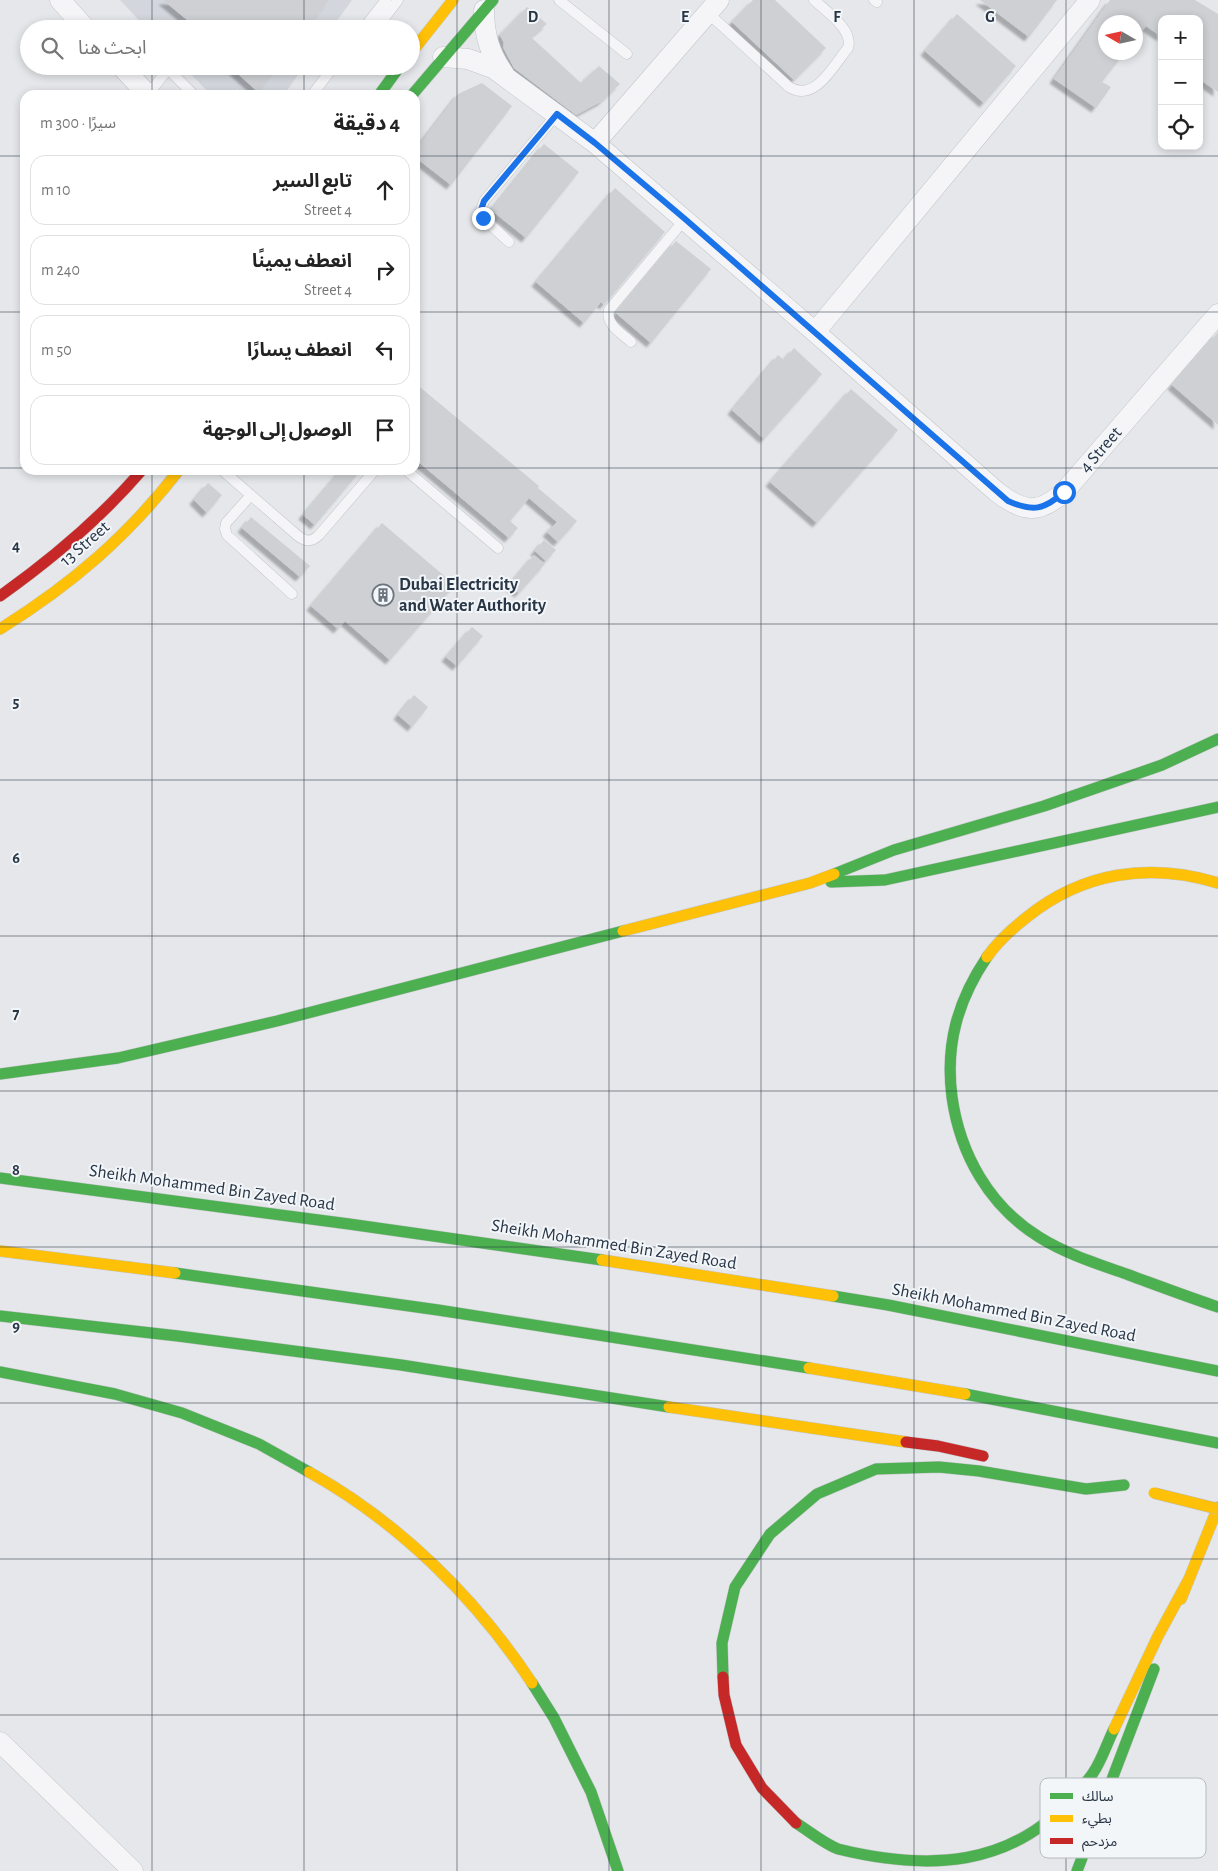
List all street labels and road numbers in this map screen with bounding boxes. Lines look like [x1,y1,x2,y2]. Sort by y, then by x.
street label: 4 Street [1076,424,1126,476]
street label: 13 Street [57,518,113,570]
street label: Sheikh Mohammed Bin Zayed Road [88,1162,336,1214]
street label: Sheikh Mohammed Bin Zayed Road [490,1217,738,1273]
street label: Sheikh Mohammed Bin Zayed Road [891,1281,1137,1345]

